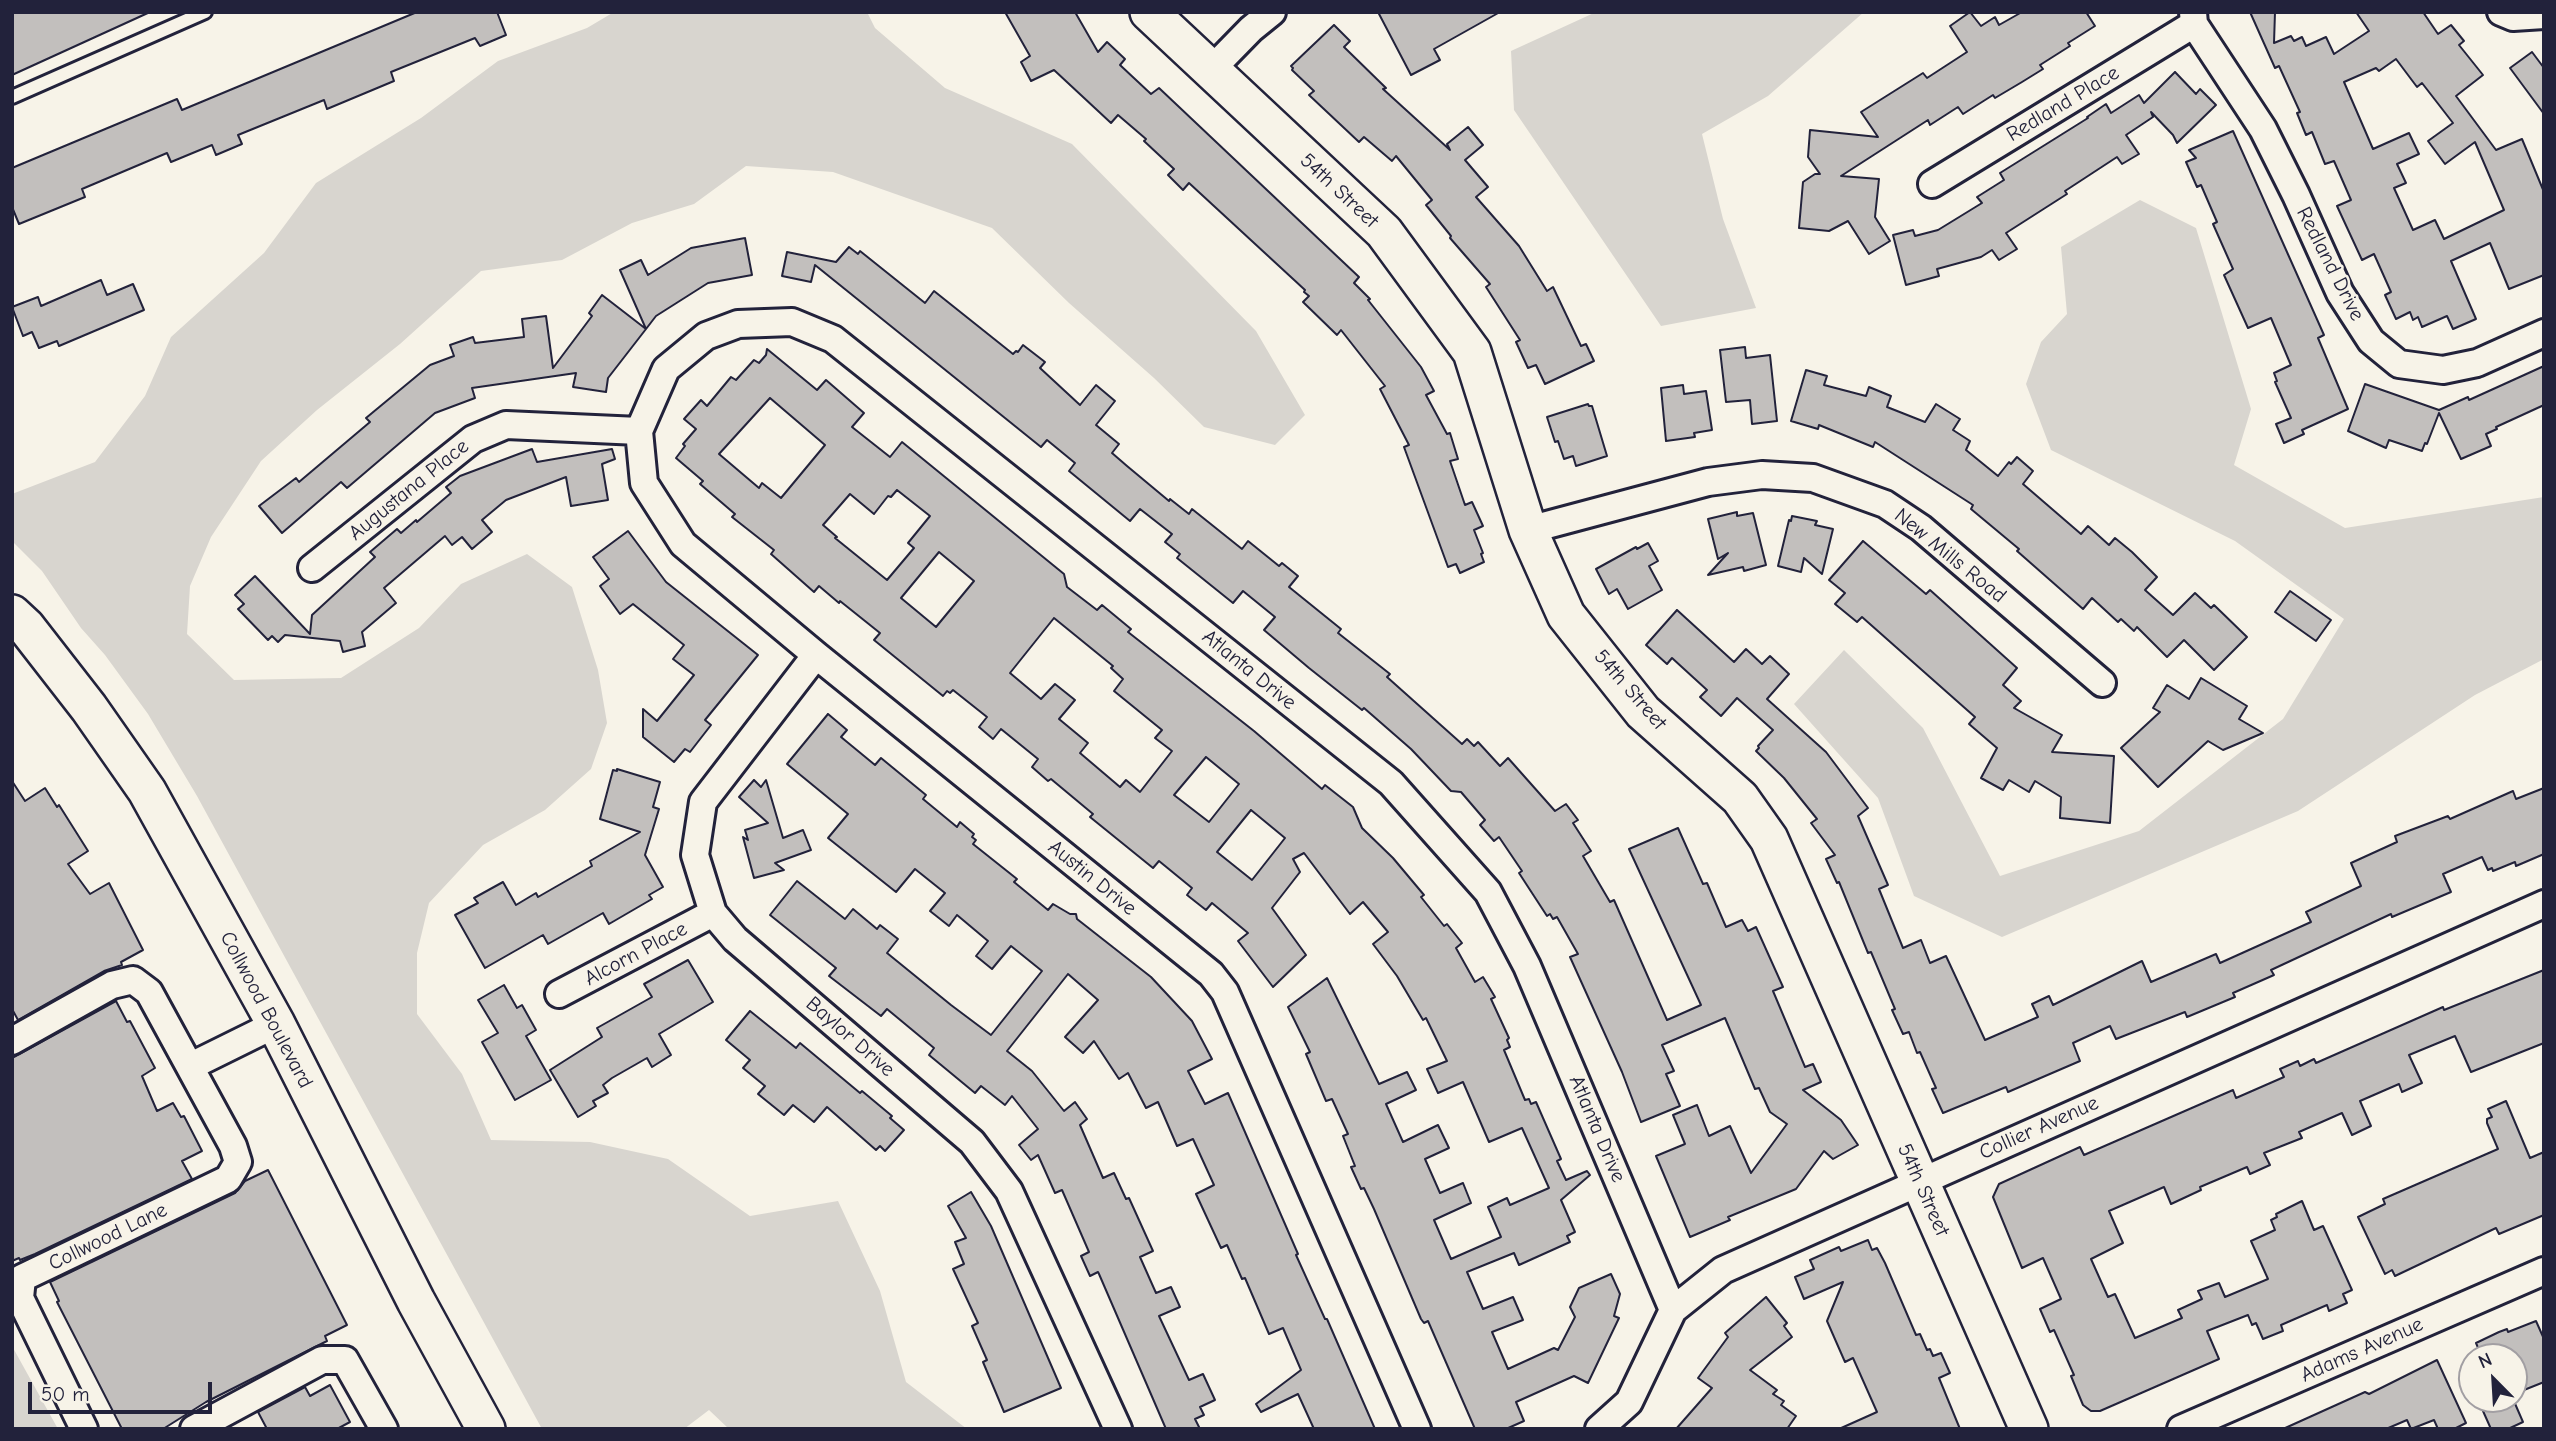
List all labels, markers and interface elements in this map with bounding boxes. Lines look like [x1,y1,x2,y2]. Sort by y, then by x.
street label: Redland Place [2002,61,2124,147]
street label: 54th Street [1294,148,1384,234]
street label: Redland Drive [2291,203,2369,325]
street label: Augustana Place [344,434,474,546]
street label: New Mills Road [1889,503,2011,609]
street label: Atlanta Drive [1197,624,1301,716]
street label: 54th Street [1588,645,1672,735]
street label: Austin Drive [1043,835,1141,921]
street label: Alcorn Place [580,916,692,992]
street label: Collwood Boulevard [214,927,318,1093]
street label: Baylor Drive [800,992,900,1082]
street label: Atlanta Drive [1563,1072,1631,1186]
street label: Collier Avenue [1976,1091,2102,1165]
street label: 54th Street [1891,1140,1955,1240]
street label: Collwood Lane [45,1197,171,1277]
street label: Adams Avenue [2297,1312,2427,1388]
north arrow [2458,1343,2528,1413]
text: N [2475,1348,2495,1373]
scale bar [32,1368,215,1412]
text: 50 m [41,1382,90,1406]

